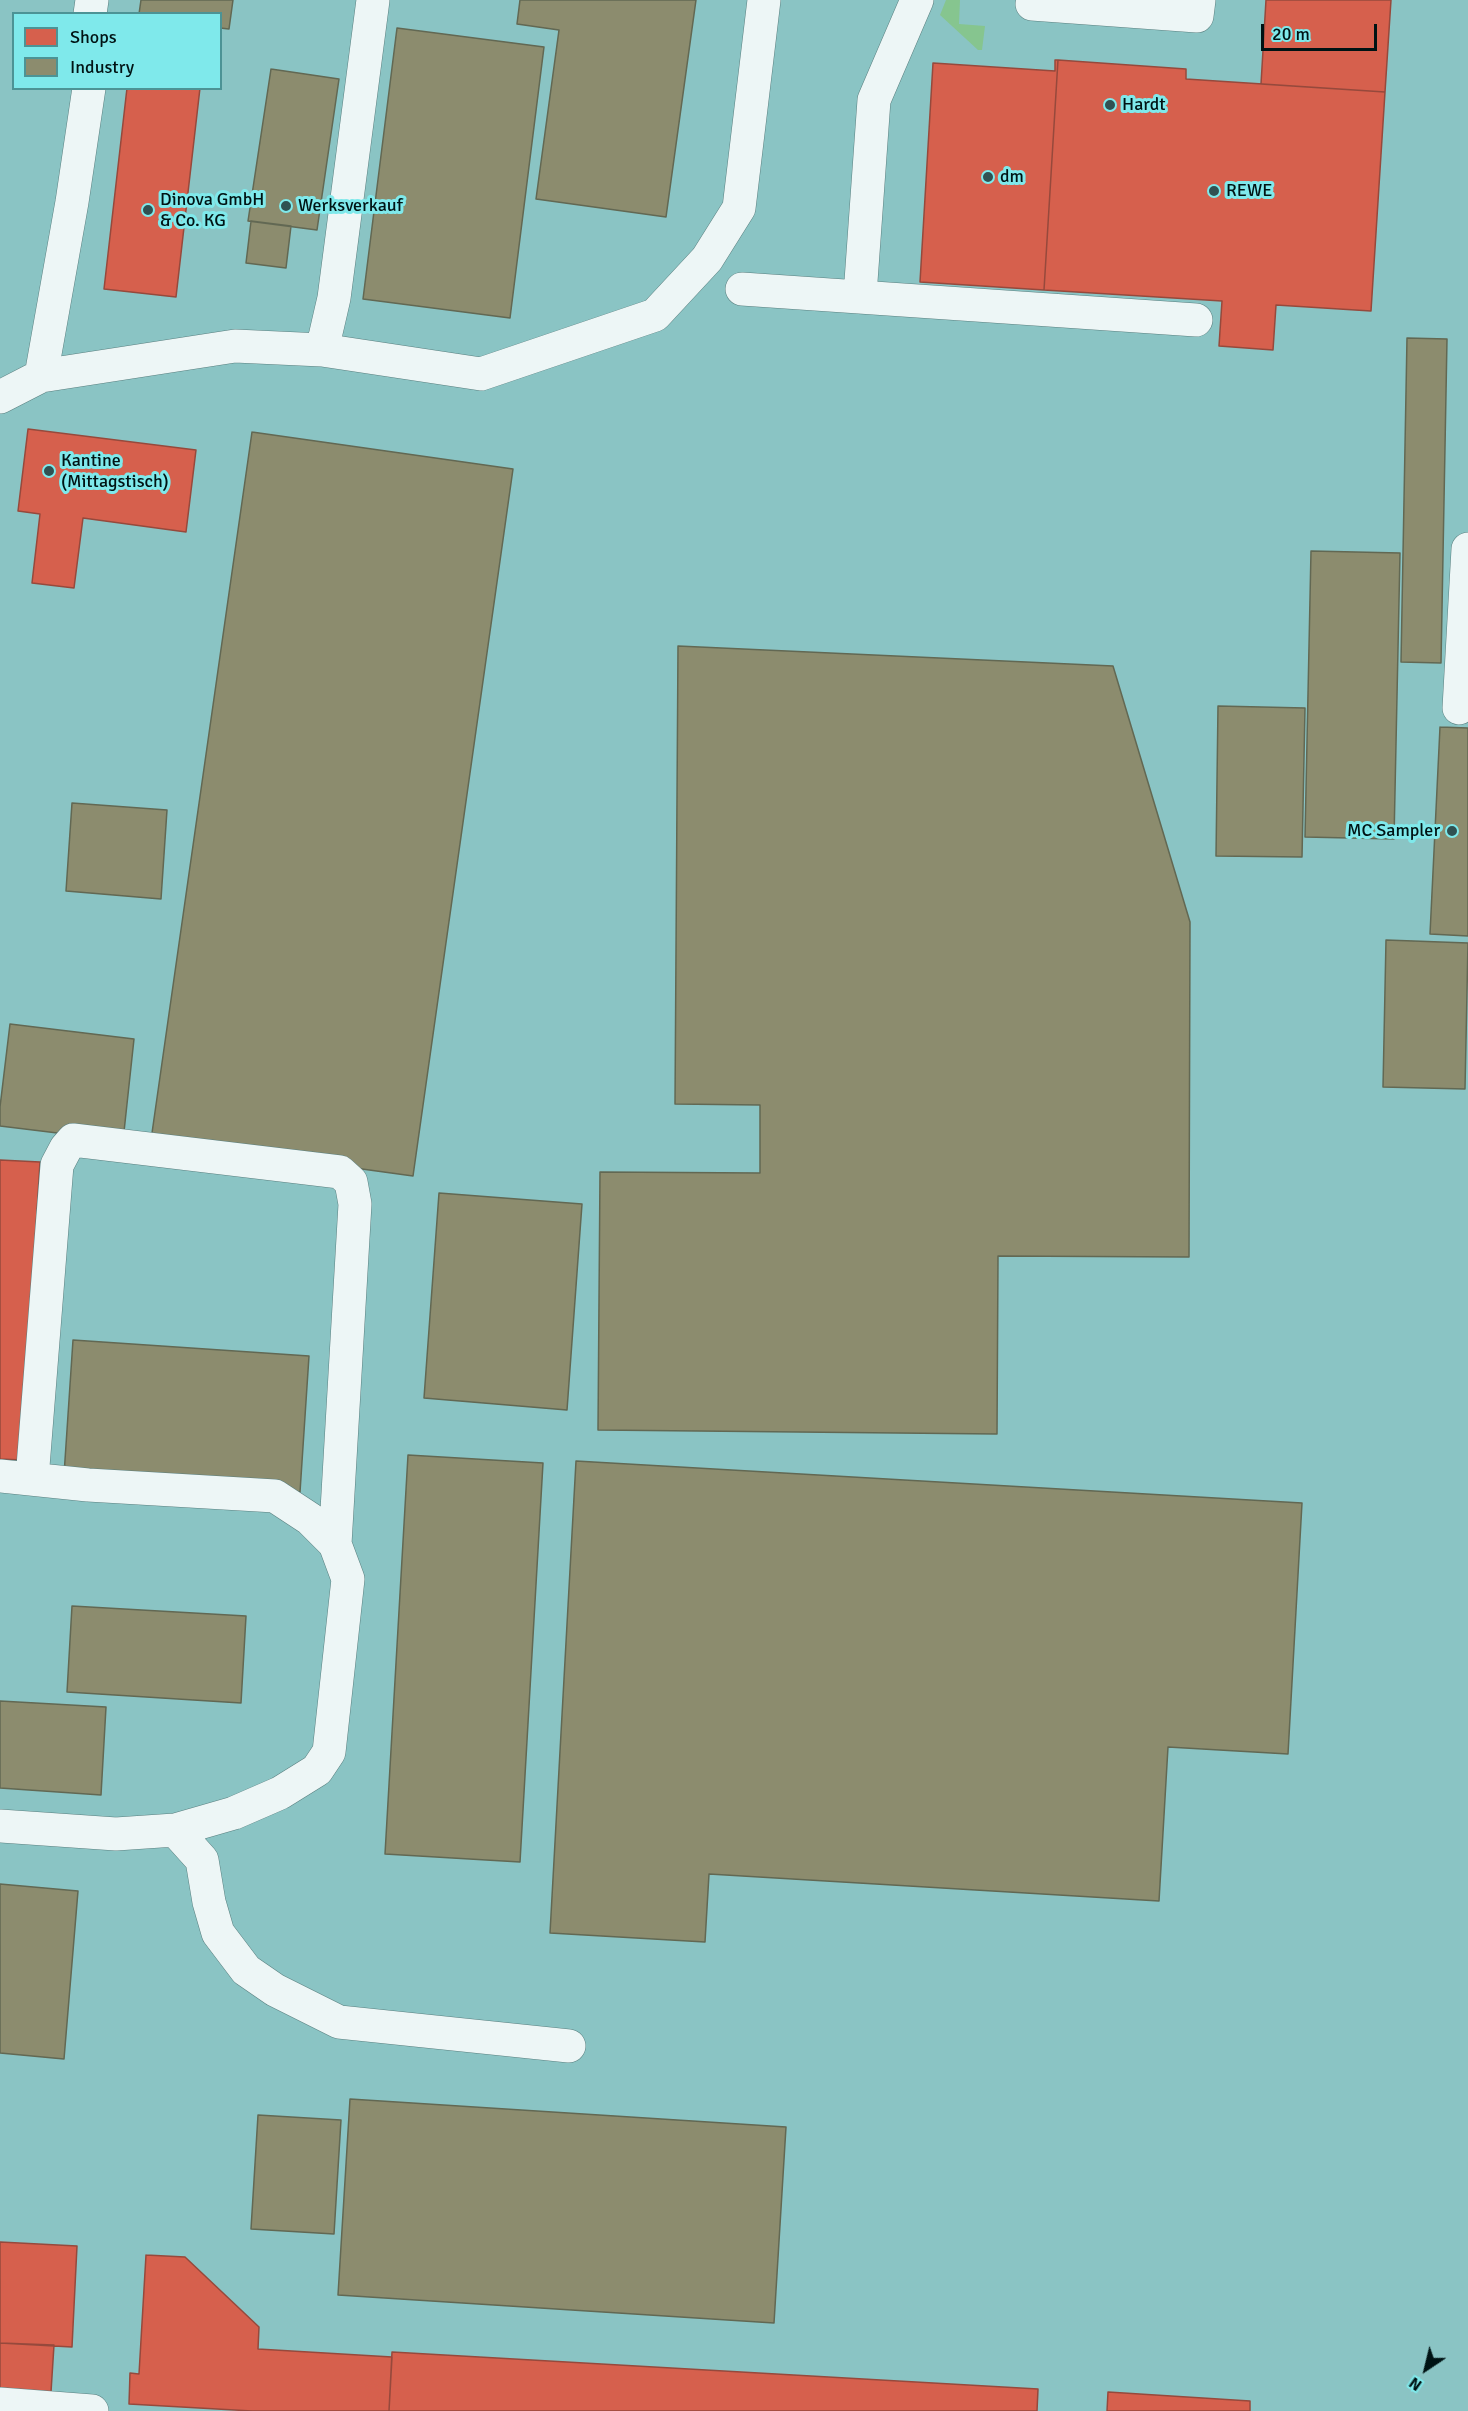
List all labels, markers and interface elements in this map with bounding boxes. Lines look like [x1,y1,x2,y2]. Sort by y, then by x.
legend [12,12,222,90]
scale bar [1264,12,1380,50]
text: 20 m [1272,23,1310,45]
text: Shops [70,26,117,48]
text: Industry [70,56,134,78]
place label: Hardt [1122,94,1166,116]
marker: Hardt [1103,98,1117,112]
place label: dm [1000,166,1024,188]
marker: dm [981,170,995,184]
place label: REWE [1226,180,1272,202]
marker: REWE [1207,184,1221,198]
place label: Dinova GmbH & Co. KG [160,189,264,232]
place label: Werksverkauf [298,195,403,217]
marker: Werksverkauf [279,199,293,213]
marker: Dinova GmbH & Co. KG [141,203,155,217]
place label: Kantine (Mittagstisch) [61,450,169,492]
marker: Kantine (Mittagstisch) [42,464,56,478]
place label: MC Sampler [1347,820,1440,842]
marker: MC Sampler [1445,824,1459,838]
north arrow [1396,2339,1456,2399]
text: N [1405,2372,1426,2395]

